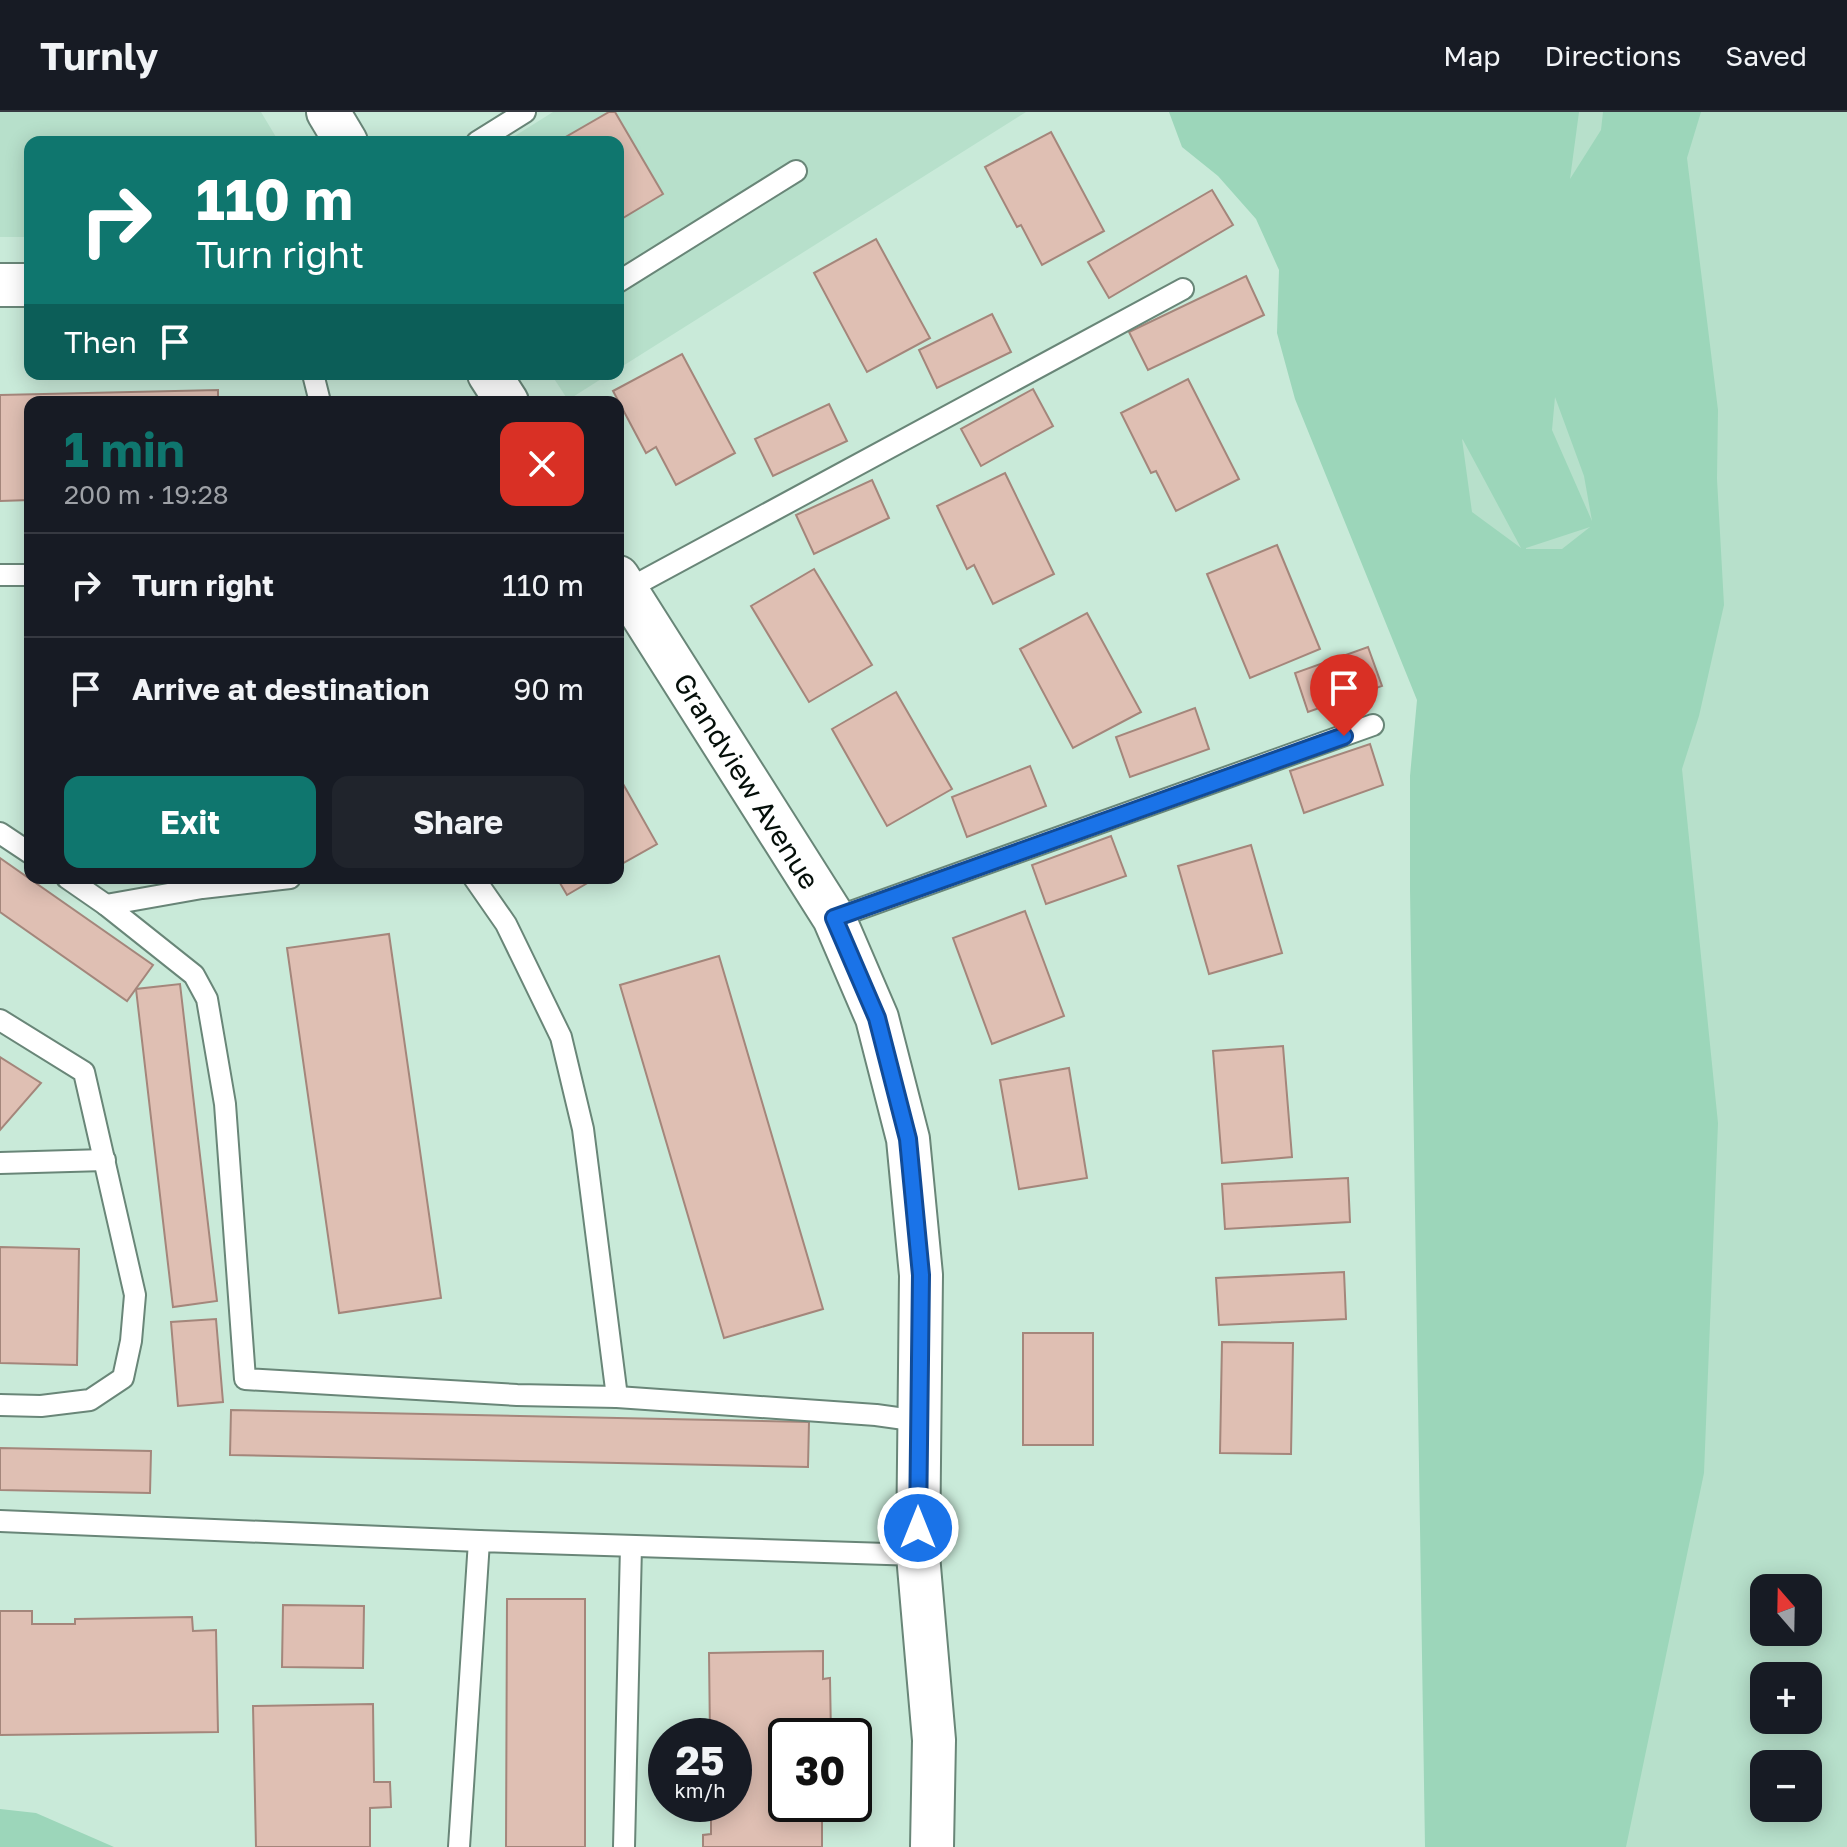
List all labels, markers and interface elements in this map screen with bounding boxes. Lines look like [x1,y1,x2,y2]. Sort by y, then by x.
text: Turnly [40,33,158,78]
text: Map [1443,39,1500,72]
text: Directions [1544,39,1681,72]
text: Saved [1725,39,1807,72]
text: 110 m [196,165,353,232]
icon: right [64,168,168,272]
text: Turn right [196,233,364,276]
icon: arrive [153,320,197,364]
text: Then [64,324,137,360]
text: 1 min [64,420,185,478]
button: close [500,422,584,506]
text: 200 m · 19:28 [64,479,229,510]
icon: right [64,563,108,607]
text: Turn right [132,567,274,603]
text: 110 m [502,567,584,603]
pin [1310,654,1378,736]
icon: arrive [1322,666,1366,710]
icon: arrive [64,667,108,711]
street label: Grandview Avenue [667,667,827,895]
text: Arrive at destination [132,671,429,707]
text: 90 m [513,671,584,707]
button: Exit [64,776,316,868]
button: Share [332,776,584,868]
position arrow [876,1486,960,1570]
north arrow [1750,1574,1822,1646]
map controls [1750,1574,1822,1822]
button: + [1750,1662,1822,1734]
speed limit sign: 30 [768,1718,872,1822]
text: 25 [676,1736,724,1784]
button: − [1750,1750,1822,1822]
text: km/h [675,1778,725,1802]

